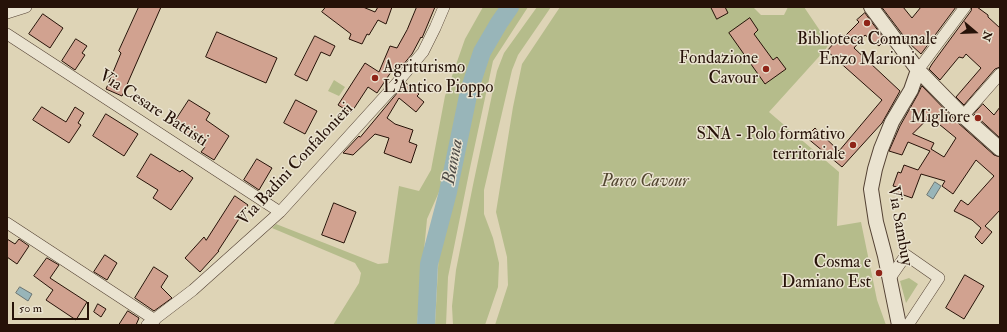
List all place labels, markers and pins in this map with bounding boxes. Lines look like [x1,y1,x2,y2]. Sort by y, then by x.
marker: Biblioteca Comunale Enzo Marioni [862,18,872,28]
place label: Biblioteca Comunale Enzo Marioni [797,30,937,70]
place label: Fondazione Cavour [679,49,758,89]
place label: Agriturismo L'Antico Pioppo [383,58,493,98]
marker: Fondazione Cavour [761,64,771,74]
marker: Agriturismo L'Antico Pioppo [370,73,380,83]
place label: Migliore [910,108,970,128]
marker: Migliore [973,113,983,123]
place label: SNA - Polo formativo territoriale [696,125,845,165]
marker: SNA - Polo formativo territoriale [848,140,858,150]
place label: Cosma e Damiano Est [781,253,871,293]
marker: Cosma e Damiano Est [874,268,884,278]

